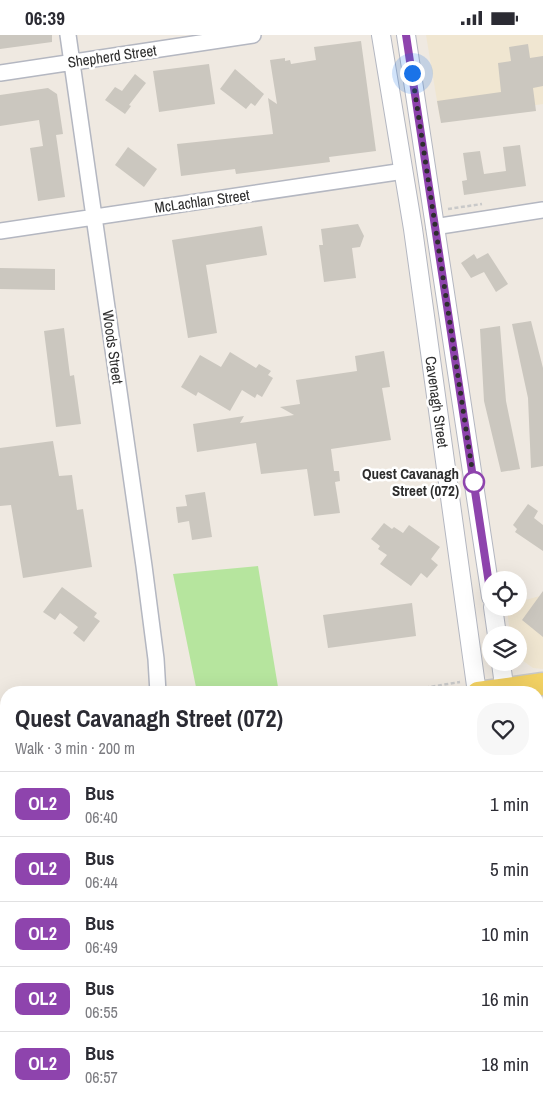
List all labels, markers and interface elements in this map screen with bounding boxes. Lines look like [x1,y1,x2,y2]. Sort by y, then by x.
text: 06:39 [25,5,65,31]
street label: Shepherd Street [66,39,158,73]
your location [400,61,425,86]
street label: McLachlan Street [153,184,251,218]
street label: Woods Street [97,309,129,386]
street label: Cavenagh Street [420,355,454,450]
place label: Quest Cavanagh Street (072) [362,463,459,501]
marker: Quest Cavanagh Street (072) [463,471,485,493]
map controls [482,571,527,671]
button: locate [482,571,527,616]
button: layers [482,626,527,671]
text: Quest Cavanagh Street (072) [15,702,283,734]
button: heart [477,703,529,755]
text: Walk · 3 min · 200 m [15,737,135,759]
text: Bus [85,780,114,806]
text: OL2 [28,791,57,816]
text: 1 min [490,791,529,817]
text: 06:40 [85,806,118,828]
text: Bus [85,845,114,871]
text: OL2 [28,856,57,881]
text: 5 min [490,856,529,882]
text: 06:44 [85,871,118,893]
text: Bus [85,910,114,936]
text: OL2 [28,921,57,946]
text: 10 min [481,921,529,947]
text: 06:49 [85,936,118,958]
text: Bus [85,975,114,1001]
text: OL2 [28,986,57,1011]
text: 16 min [481,986,529,1012]
text: 06:55 [85,1001,118,1023]
text: Bus [85,1040,114,1066]
text: OL2 [28,1051,57,1076]
text: 18 min [481,1051,529,1077]
text: 06:57 [85,1066,118,1088]

